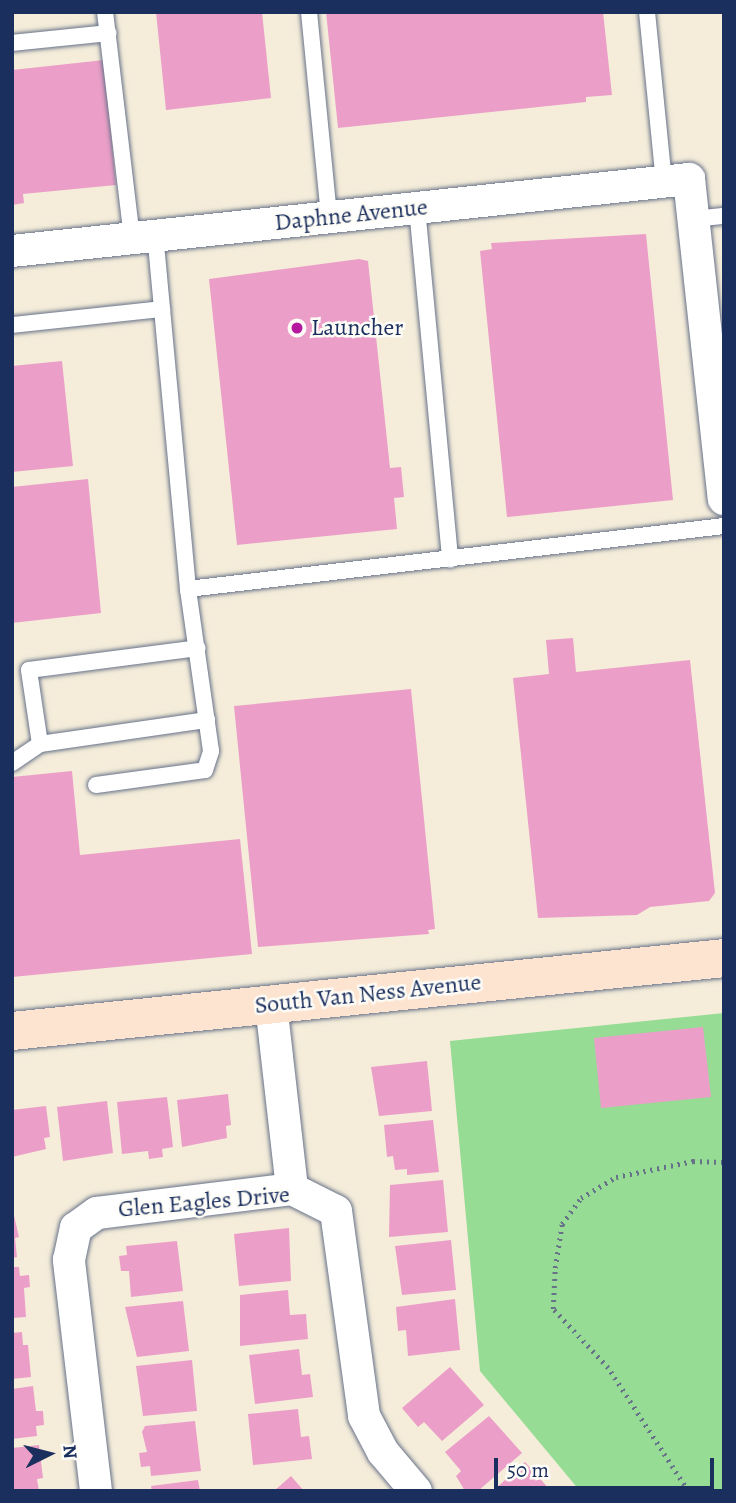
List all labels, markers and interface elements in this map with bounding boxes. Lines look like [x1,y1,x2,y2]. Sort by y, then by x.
street label: Daphne Avenue [273,193,429,237]
place label: Launcher [311,314,403,342]
marker: Launcher [289,320,305,336]
street label: South Van Ness Avenue [253,968,483,1020]
street label: Glen Eagles Drive [117,1180,291,1224]
north arrow [14,1419,84,1489]
text: N [56,1444,84,1460]
scale bar [498,1444,718,1488]
text: 50 m [507,1456,549,1484]

